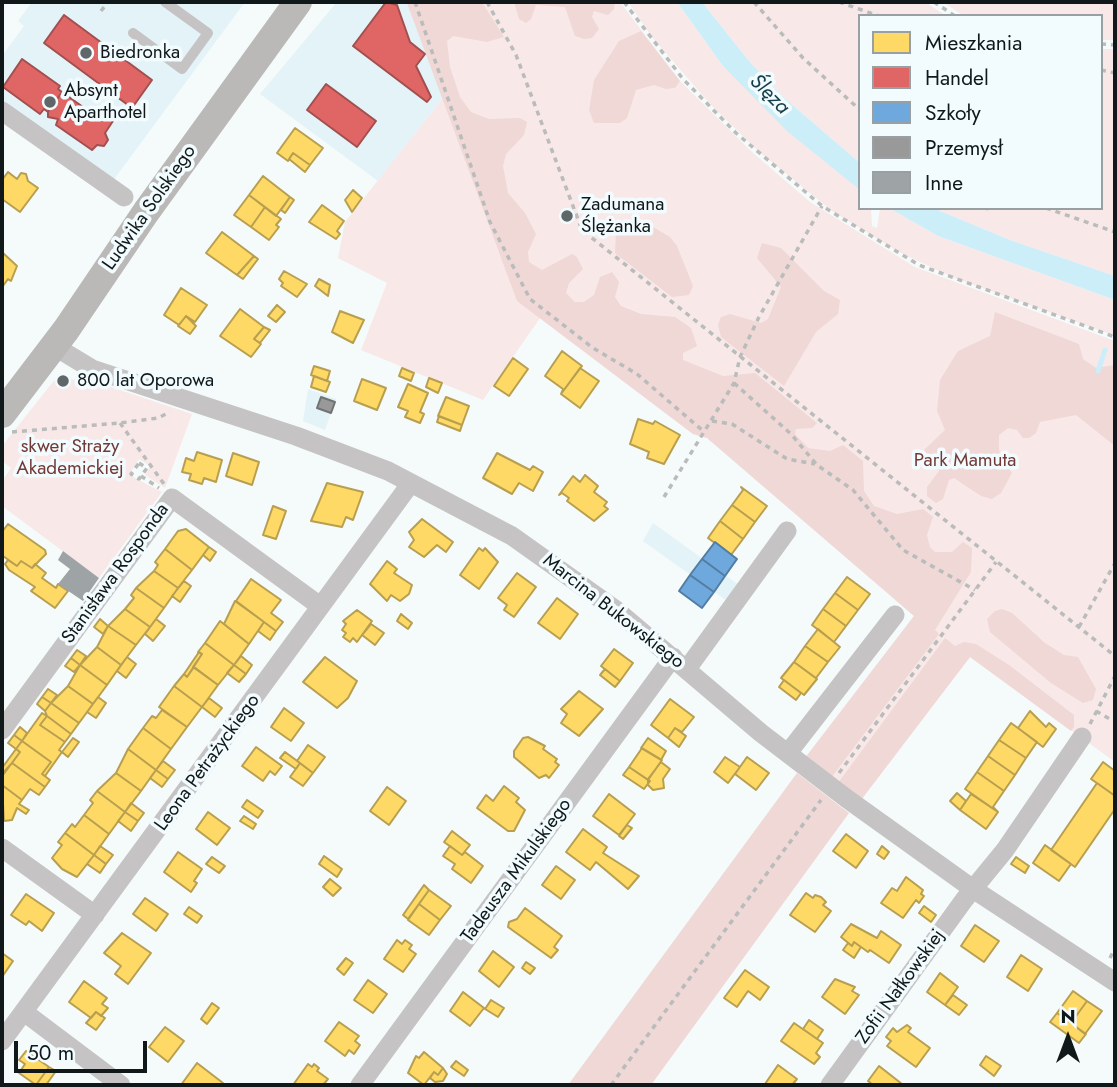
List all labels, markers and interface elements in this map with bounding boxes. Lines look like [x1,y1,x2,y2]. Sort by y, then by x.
legend [858,14,1103,210]
text: Mieszkania [925,28,1022,58]
place label: Biedronka [100,42,180,64]
marker: Biedronka [78,45,94,61]
text: Handel [925,63,989,93]
water label: Ślęza [743,69,795,121]
place label: Absynt Aparthotel [64,80,147,124]
marker: Absynt Aparthotel [42,94,58,110]
text: Szkoły [925,98,981,128]
text: Przemysł [925,133,1003,163]
street label: Ludwika Solskiego [98,141,202,275]
text: Inne [925,168,963,198]
place label: Zadumana Ślężanka [581,194,664,238]
marker: Zadumana Ślężanka [559,208,575,224]
place label: 800 lat Oporowa [77,370,214,392]
marker: 800 lat Oporowa [55,373,71,389]
park label: skwer Straży Akademickiej [16,436,124,480]
park label: Park Mamuta [914,450,1016,472]
street label: Stanisława Rosponda [57,499,175,649]
street label: Marcina Bukowskiego [538,550,688,674]
street label: Leona Petrażyckiego [151,690,265,836]
street label: Tadeusza Mikulskiego [457,794,577,948]
street label: Zofii Nałkowskiej [852,925,950,1049]
north arrow [1033,1003,1103,1073]
text: N [1060,1003,1076,1030]
scale bar [18,1028,150,1072]
text: 50 m [27,1038,74,1068]

